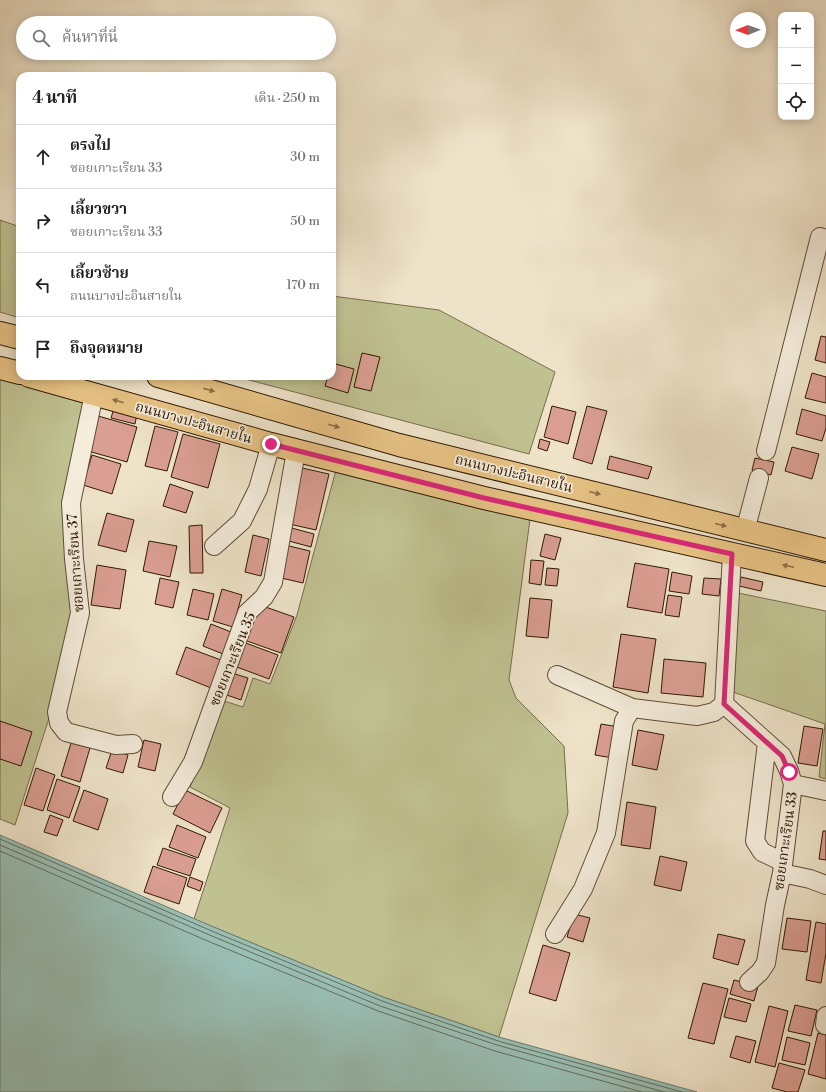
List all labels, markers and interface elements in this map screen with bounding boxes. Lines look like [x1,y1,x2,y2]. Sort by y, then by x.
north arrow [730,12,766,48]
map controls [778,12,814,120]
button: + [778,12,814,48]
search box [16,16,336,60]
icon: search [30,27,52,49]
text: ค้นหาที่นี่ [62,28,118,47]
button: − [778,48,814,84]
button: locate [778,84,814,120]
text: 4 นาที [32,87,77,109]
text: เดิน · 250 m [254,90,320,106]
text: ตรงไป [70,136,111,155]
icon: ahead [32,146,54,168]
text: 30 m [290,149,320,165]
text: ซอยเกาะเรียน 33 [70,160,162,176]
text: เลี้ยวขวา [70,200,127,219]
icon: right [32,210,54,232]
text: 50 m [290,213,320,229]
text: ซอยเกาะเรียน 33 [70,224,162,240]
text: เลี้ยวซ้าย [70,264,129,283]
icon: left [32,274,54,296]
text: 170 m [286,277,320,293]
text: ถนนบางปะอินสายใน [70,288,182,304]
icon: arrive [32,338,54,360]
text: ถึงจุดหมาย [70,339,143,358]
one-way arrow [202,388,215,394]
street label: ถนนบางปะอินสายใน [133,396,255,448]
one-way arrow [112,398,124,404]
one-way arrow [328,423,340,429]
route end [262,435,280,453]
street label: ถนนบางปะอินสายใน [453,449,575,497]
one-way arrow [589,491,601,497]
street label: ซอยเกาะเรียน 37 [64,513,88,613]
one-way arrow [715,522,727,528]
one-way arrow [782,563,794,569]
street label: ซอยเกาะเรียน 35 [206,610,260,709]
route start [780,763,798,781]
street label: ซอยเกาะเรียน 33 [770,790,802,892]

